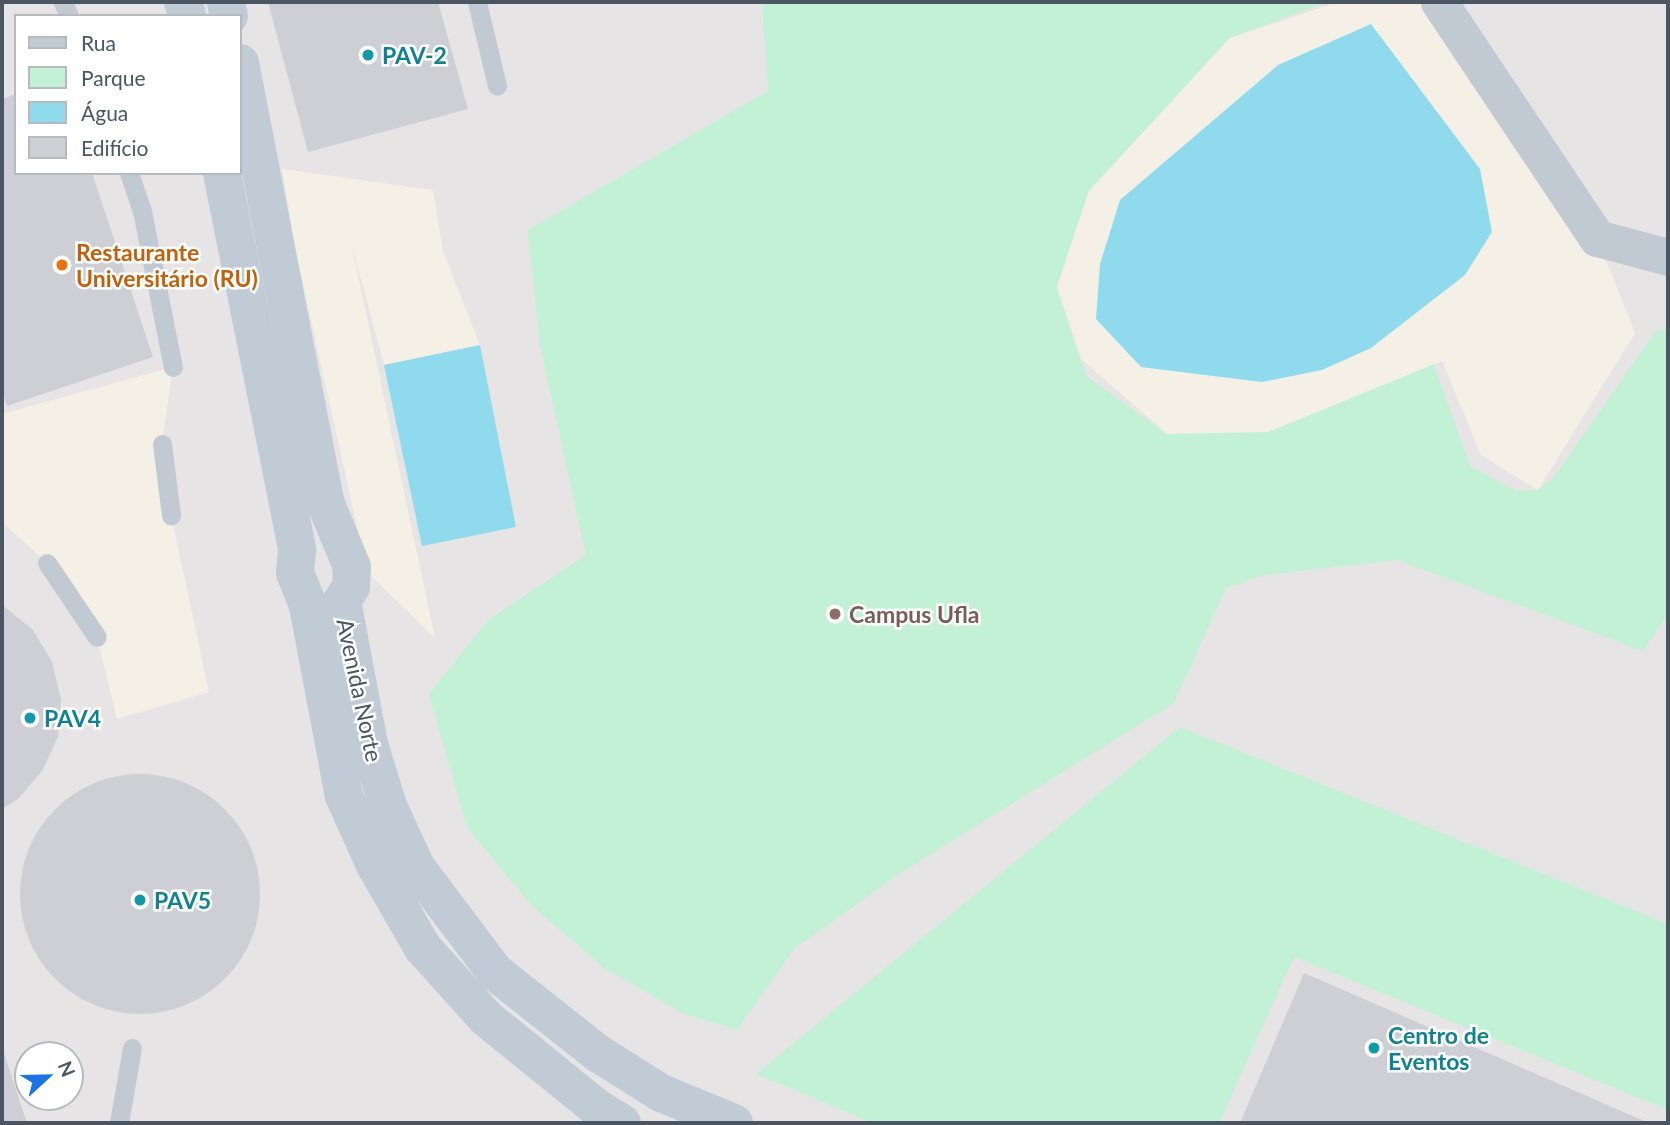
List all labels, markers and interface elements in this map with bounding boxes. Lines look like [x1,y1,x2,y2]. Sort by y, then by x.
legend [14,14,242,175]
text: Rua [81,30,116,55]
place label: PAV-2 [382,41,447,69]
marker: PAV-2 [360,47,376,63]
text: Parque [81,65,146,90]
text: Água [81,100,128,125]
text: Edifício [81,135,148,160]
place label: Restaurante Universitário (RU) [76,238,258,292]
marker: Restaurante Universitário (RU) [54,257,70,273]
place label: Campus Ufla [849,600,979,628]
marker: Campus Ufla [827,606,843,622]
street label: Avenida Norte [331,616,389,764]
place label: PAV4 [44,704,101,732]
marker: PAV4 [22,710,38,726]
place label: PAV5 [154,886,211,914]
marker: PAV5 [132,892,148,908]
place label: Centro de Eventos [1388,1021,1489,1075]
marker: Centro de Eventos [1366,1040,1382,1056]
north arrow [14,1041,84,1111]
text: N [54,1058,80,1080]

